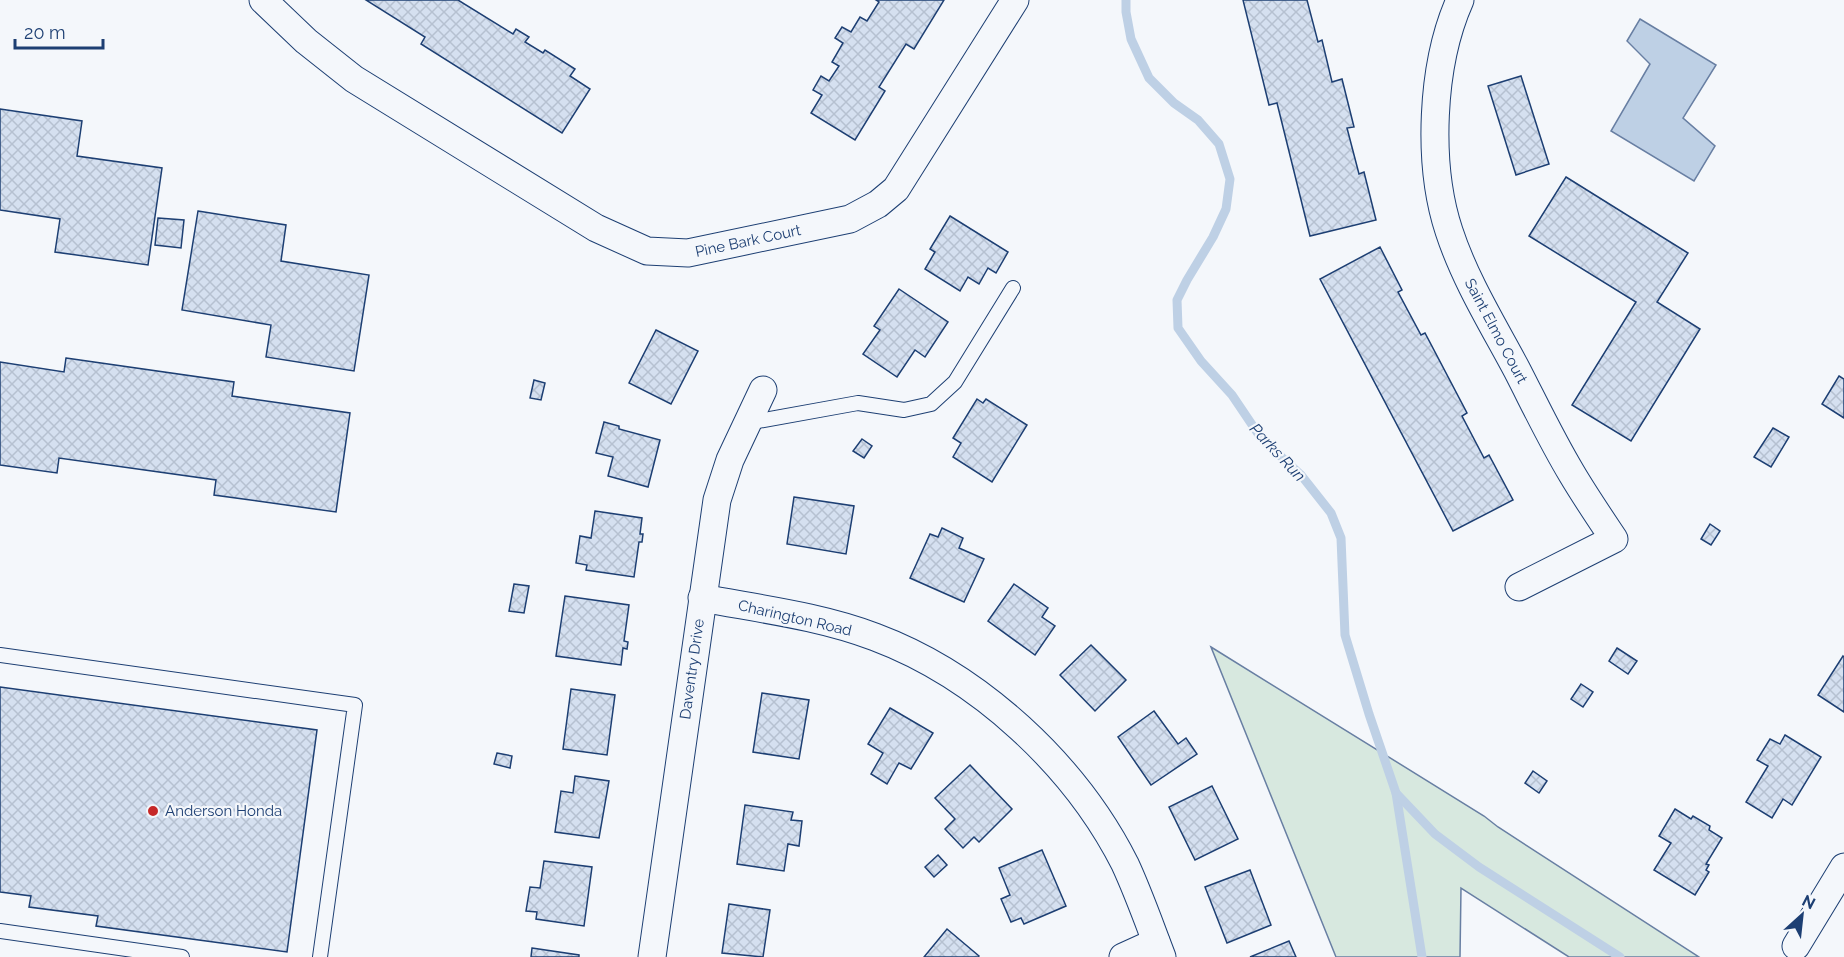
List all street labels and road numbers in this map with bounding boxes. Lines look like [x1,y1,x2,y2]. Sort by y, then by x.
street label: Pine Bark Court [693,221,803,261]
street label: Saint Elmo Court [1461,275,1531,387]
street label: Charington Road [736,596,854,640]
street label: Daventry Drive [676,617,708,720]

